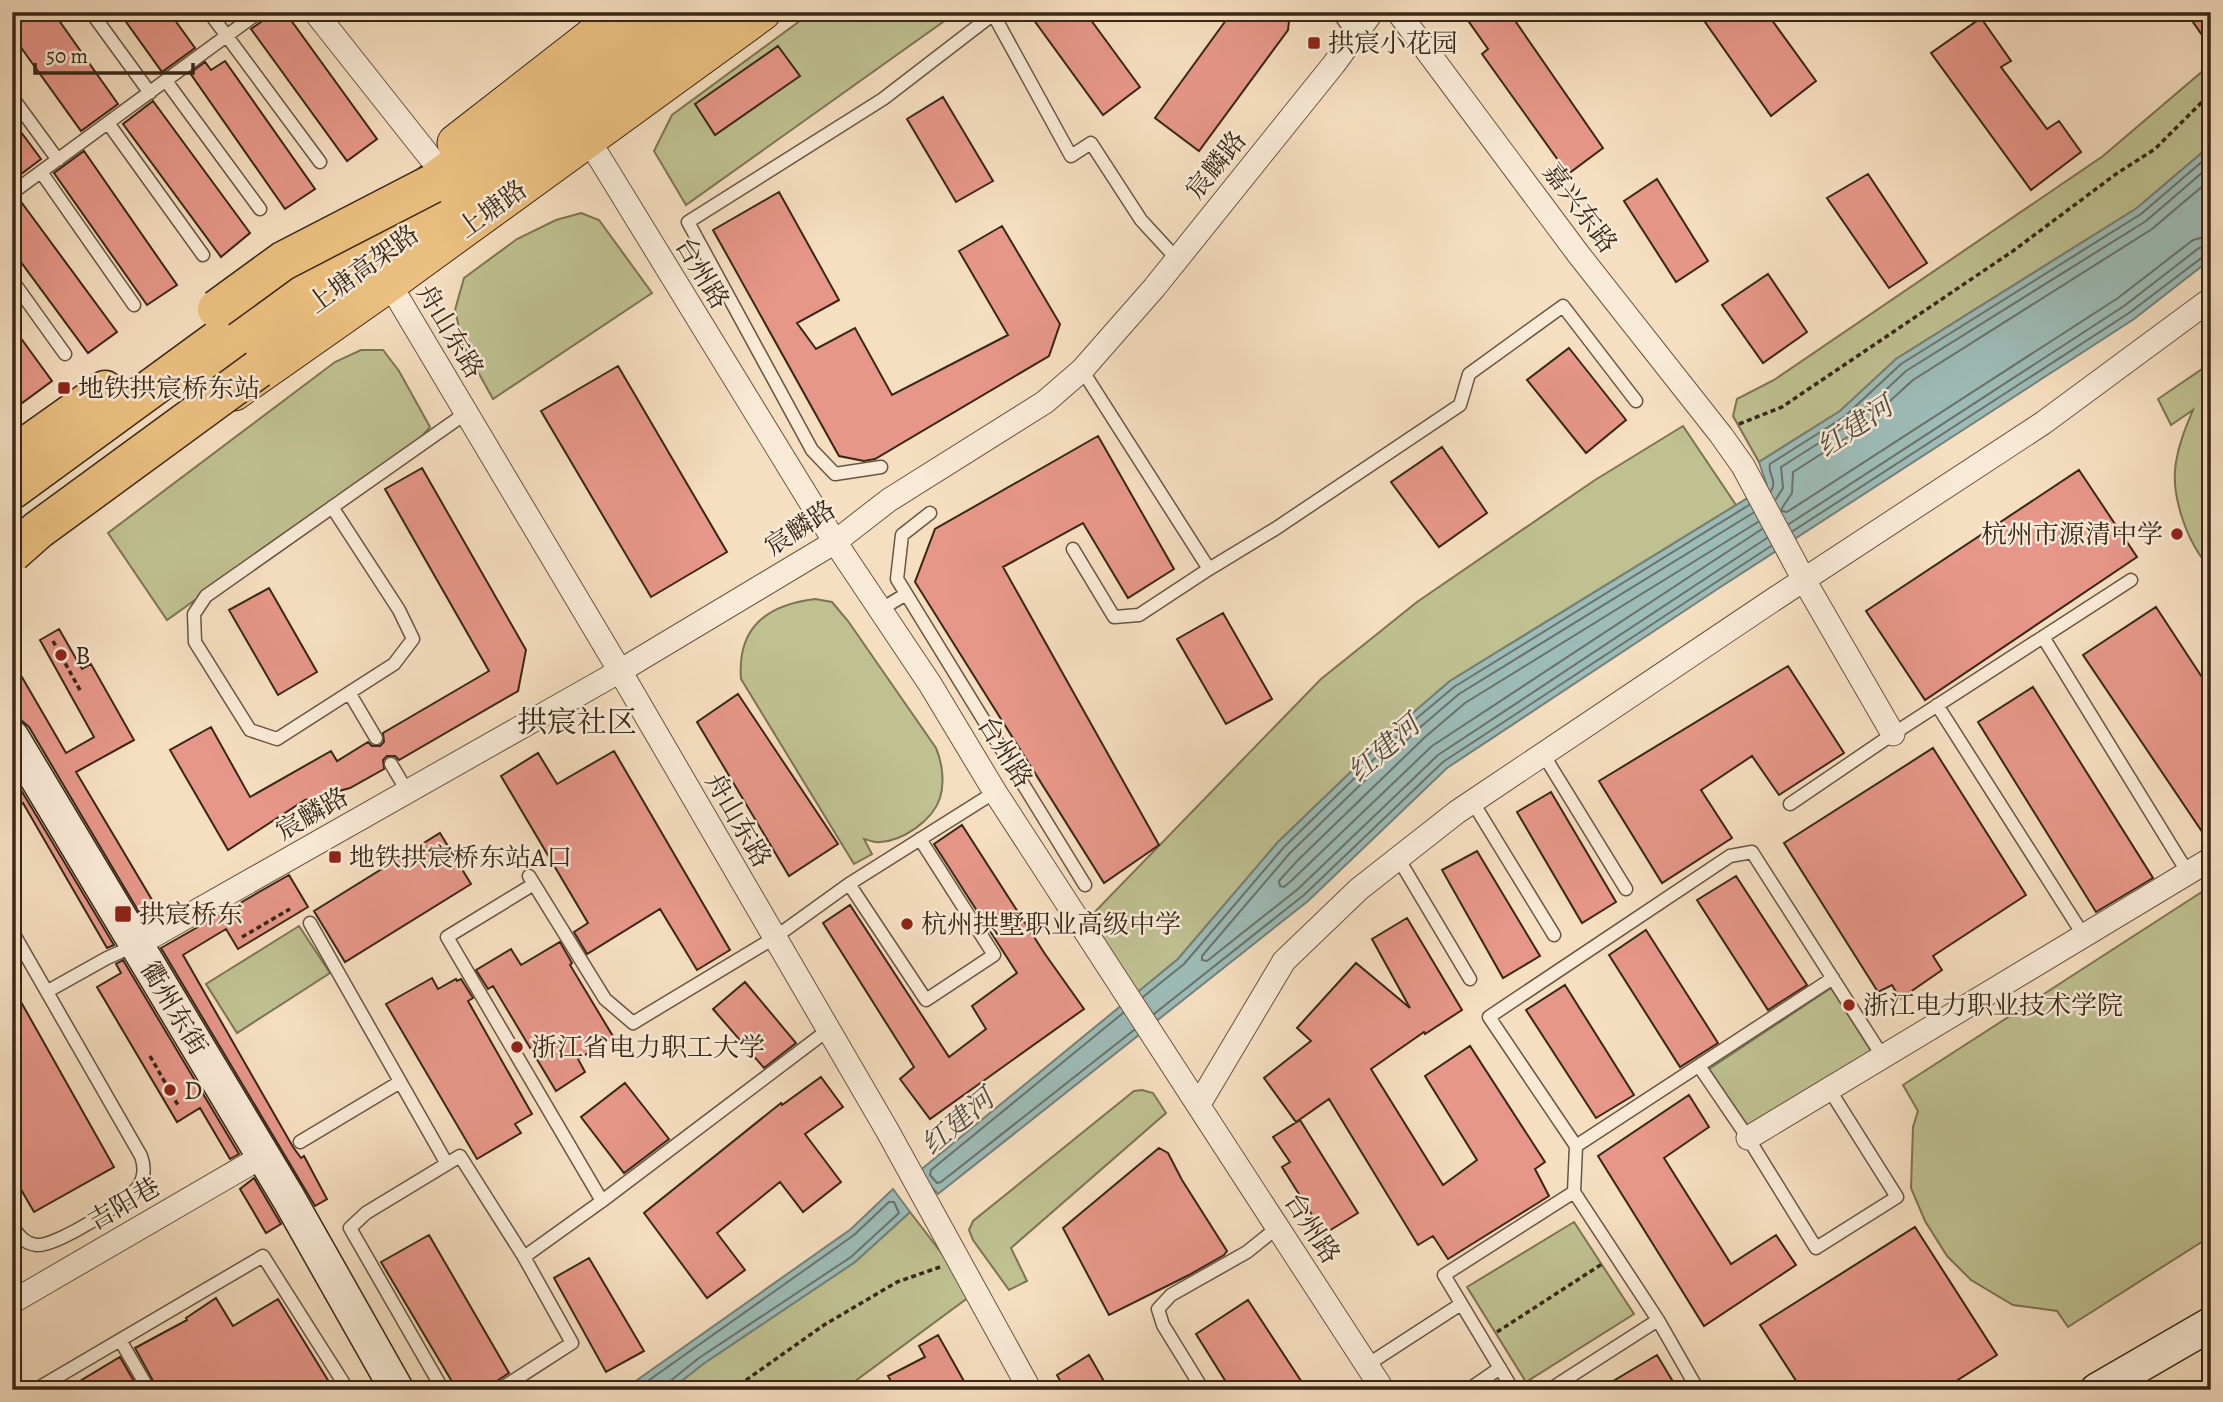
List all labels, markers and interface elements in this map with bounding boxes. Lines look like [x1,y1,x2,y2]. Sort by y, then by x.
place label: 拱宸小花园 [1328,26,1458,61]
scale bar [35,32,192,76]
marker: 拱宸小花园 [1306,35,1322,51]
text: 50 m [46,42,88,70]
street label: 宸麟路 [1178,124,1254,206]
street label: 嘉兴东路 [1535,156,1625,260]
street label: 上塘路 [450,172,534,246]
street label: 上塘高架路 [300,217,426,321]
street label: 台州路 [667,231,737,315]
street label: 舟山东路 [408,277,492,385]
place label: 地铁拱宸桥东站 [78,371,260,406]
marker: 地铁拱宸桥东站 [56,380,72,396]
water label: 红建河 [1810,385,1905,466]
street label: 宸麟路 [758,492,842,564]
place label: 杭州市源清中学 [1981,517,2163,552]
marker: 杭州市源清中学 [2169,526,2185,542]
place label: B [75,638,91,673]
marker: B [53,647,69,663]
district label: 拱宸社区 [517,702,637,742]
water label: 红建河 [1340,704,1432,791]
street label: 台州路 [969,710,1041,794]
street label: 舟山东路 [697,766,779,874]
street label: 宸麟路 [269,779,355,849]
place label: 地铁拱宸桥东站A口 [349,840,572,875]
marker: 地铁拱宸桥东站A口 [327,849,343,865]
place label: 拱宸桥东 [139,897,243,932]
marker: 拱宸桥东 [113,904,133,924]
place label: 杭州拱墅职业高级中学 [921,907,1181,942]
marker: 杭州拱墅职业高级中学 [899,916,915,932]
street label: 衢州东街 [132,954,216,1062]
place label: 浙江电力职业技术学院 [1863,988,2123,1023]
marker: 浙江电力职业技术学院 [1841,997,1857,1013]
place label: 浙江省电力职工大学 [531,1030,765,1065]
marker: 浙江省电力职工大学 [509,1039,525,1055]
place label: D [184,1073,202,1108]
water label: 红建河 [914,1077,1006,1164]
marker: D [162,1082,178,1098]
street label: 吉阳巷 [81,1169,167,1239]
street label: 台州路 [1276,1186,1348,1270]

